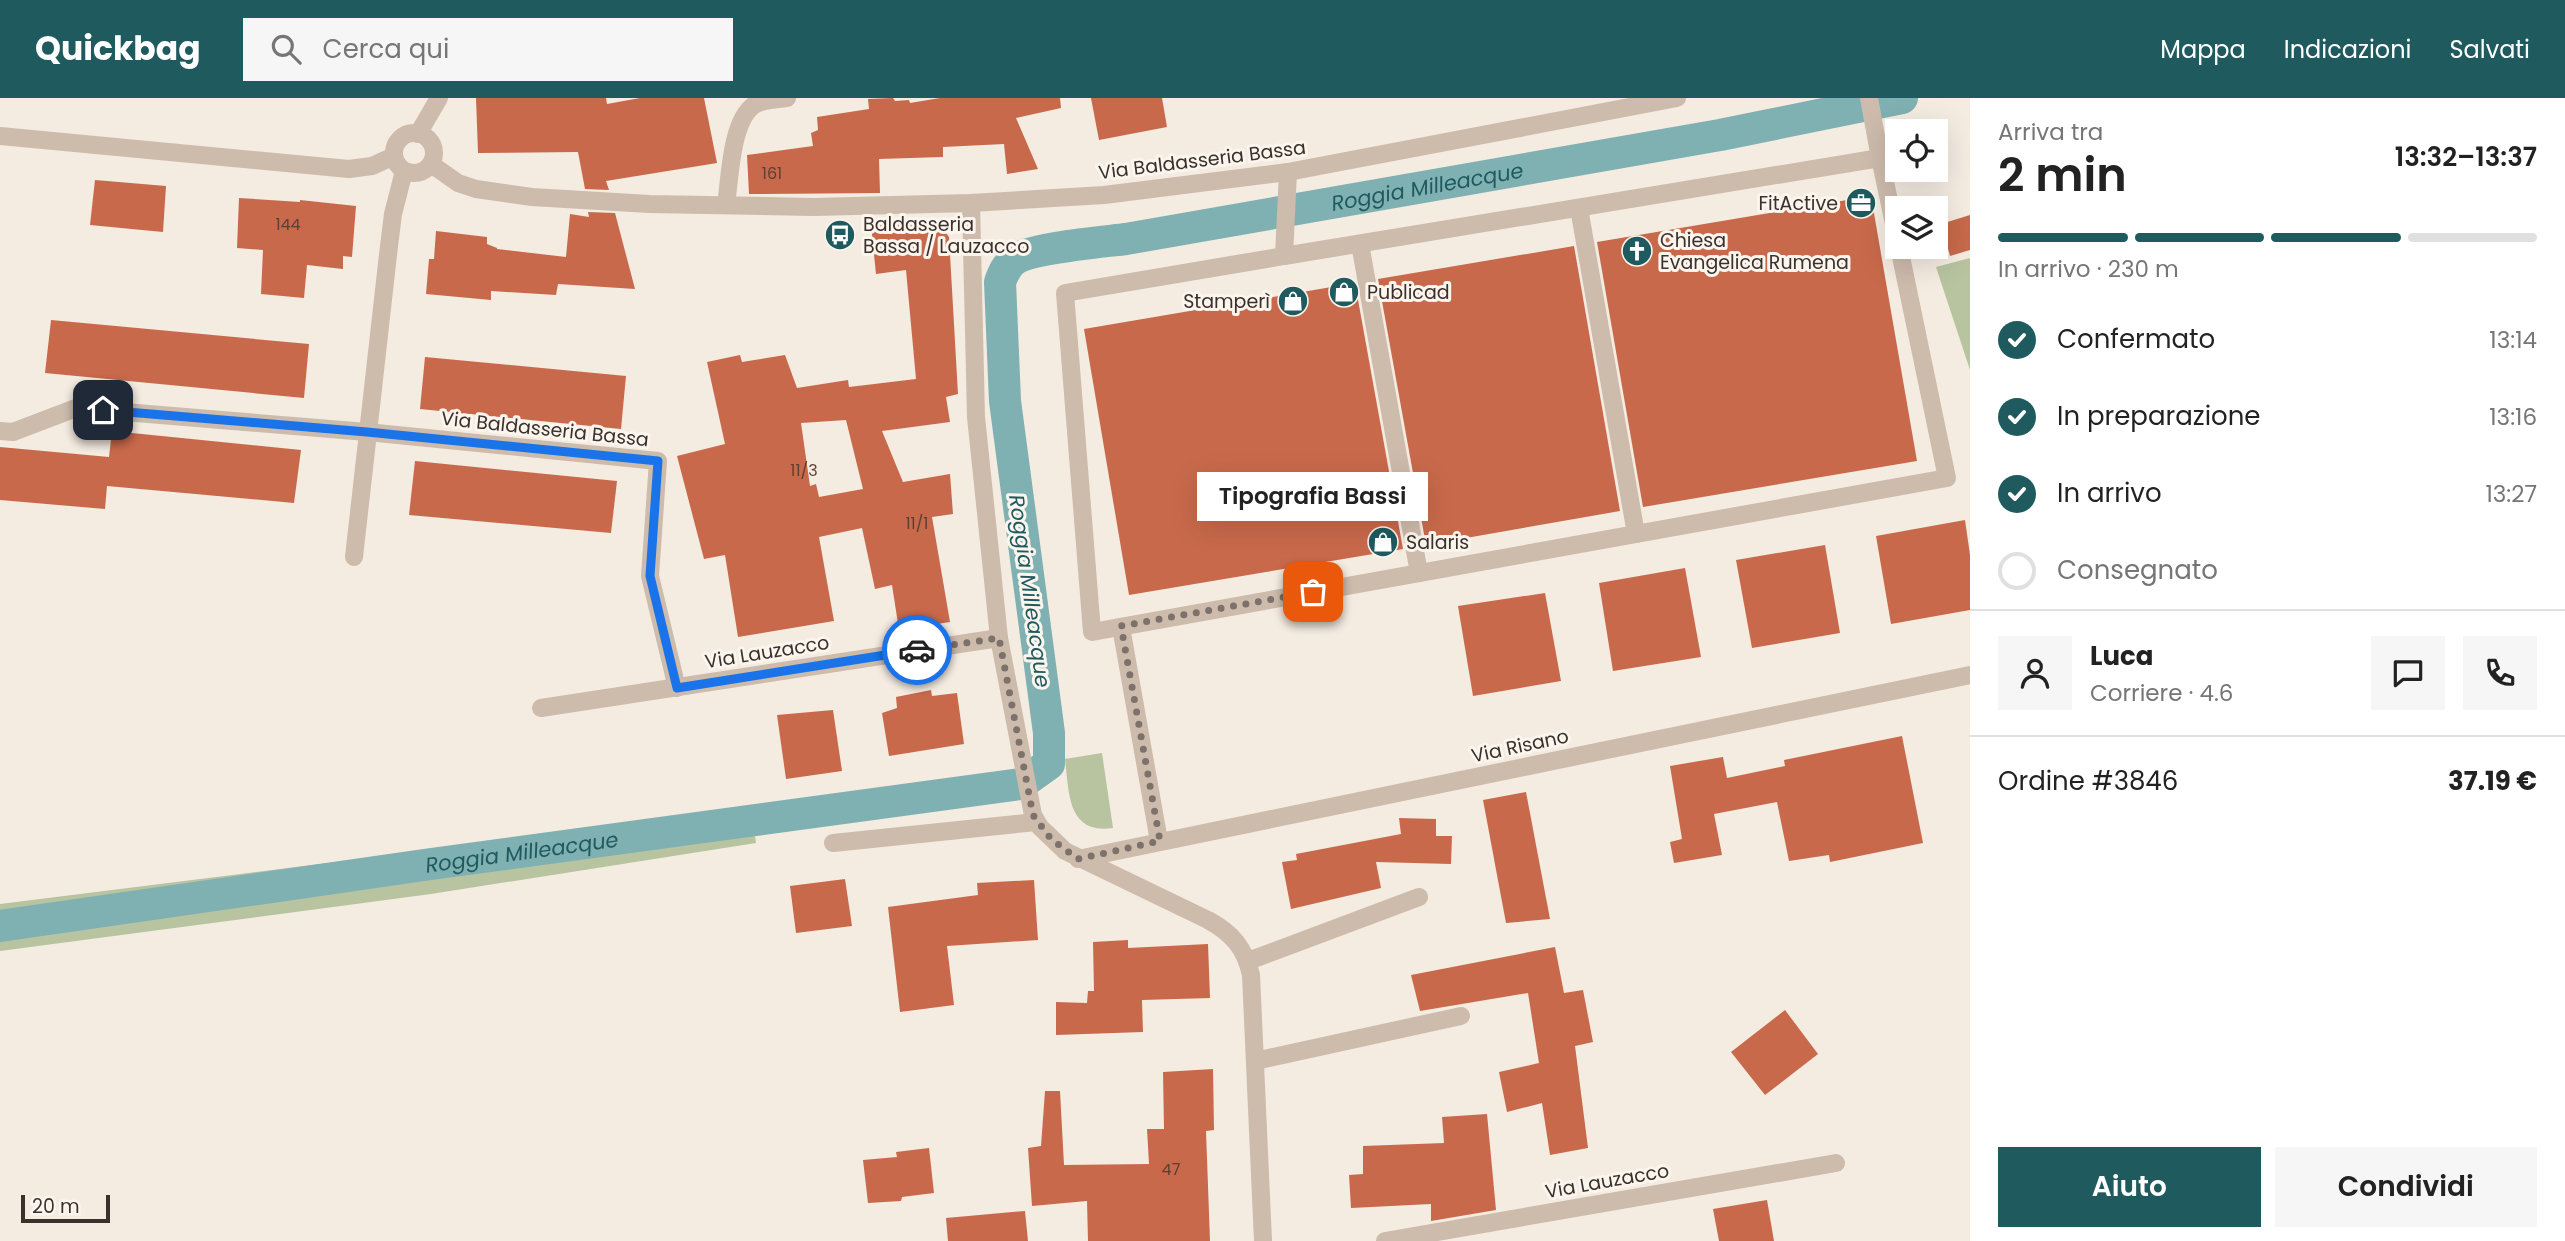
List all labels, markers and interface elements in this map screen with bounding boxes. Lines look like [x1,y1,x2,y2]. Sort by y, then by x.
search box [243,18,733,81]
text: Quickbag [35,25,201,72]
icon: search [267,30,305,68]
text: Cerca qui [323,31,449,67]
text: Mappa [2160,33,2246,66]
text: Indicazioni [2284,33,2411,66]
text: Salvati [2449,33,2530,66]
text: Arriva tra [1998,116,2103,148]
map controls [1885,119,1948,259]
button: locate [1885,119,1948,182]
street label: Via Baldasseria Bassa [1097,134,1307,186]
text: 13:32–13:37 [2395,139,2537,175]
text: 2 min [1998,143,2127,207]
water label: Roggia Milleacque [1329,155,1526,217]
house number: 161 [762,162,782,185]
office icon: FitActive [1844,186,1878,220]
place label: FitActive [1758,190,1838,217]
button: layers [1885,196,1948,259]
place label: Baldasseria Bassa / Lauzacco [863,211,1029,260]
house number: 144 [275,213,301,236]
bus stop icon: Baldasseria Bassa / Lauzacco [823,218,857,252]
place label: Chiesa Evangelica Rumena [1660,227,1849,276]
church icon: Chiesa Evangelica Rumena [1620,234,1654,268]
text: In arrivo · 230 m [1998,253,2179,285]
shop icon: Publicad [1327,275,1361,309]
place label: Publicad [1367,279,1450,306]
shop icon: Stamperì [1276,284,1310,318]
place label: Stamperì [1183,288,1270,315]
icon: check [1998,321,2036,359]
text: Confermato [2057,321,2215,357]
text: 13:14 [2489,324,2537,356]
pin [73,380,133,440]
icon: home [84,391,122,429]
icon: check [1998,398,2036,436]
text: In preparazione [2057,398,2260,434]
text: 13:16 [2489,401,2537,433]
street label: Via Baldasseria Bassa [440,405,650,453]
house number: 11/3 [790,459,818,482]
callout: Tipografia Bassi [1198,473,1428,522]
icon: check [1998,475,2036,513]
text: In arrivo [2057,475,2162,511]
text: 13:27 [2485,478,2537,510]
text: Tipografia Bassi [1219,480,1406,512]
water label: Roggia Milleacque [1002,493,1058,689]
house number: 11/1 [906,512,928,535]
shop icon: Salaris [1366,525,1400,559]
place label: Salaris [1406,529,1469,556]
text: Consegnato [2057,552,2218,588]
pin [1283,562,1343,622]
icon: bag [1294,573,1332,611]
courier [882,615,952,685]
street label: Via Lauzacco [703,629,831,675]
icon: car [898,631,936,669]
button: person [1998,636,2072,710]
button: chat [2371,636,2445,710]
button: phone [2463,636,2537,710]
text: Luca [2090,638,2153,674]
text: Corriere · 4.6 [2090,677,2233,709]
street label: Via Risano [1469,723,1571,769]
text: Ordine #3846 [1998,763,2178,799]
text: 37.19 € [2448,763,2537,799]
water label: Roggia Milleacque [423,824,620,879]
button: Aiuto [1998,1147,2261,1227]
button: Condividi [2275,1147,2537,1227]
street label: Via Lauzacco [1543,1157,1671,1205]
house number: 47 [1162,1158,1181,1181]
scale bar [21,1192,110,1224]
text: 20 m [32,1193,80,1220]

